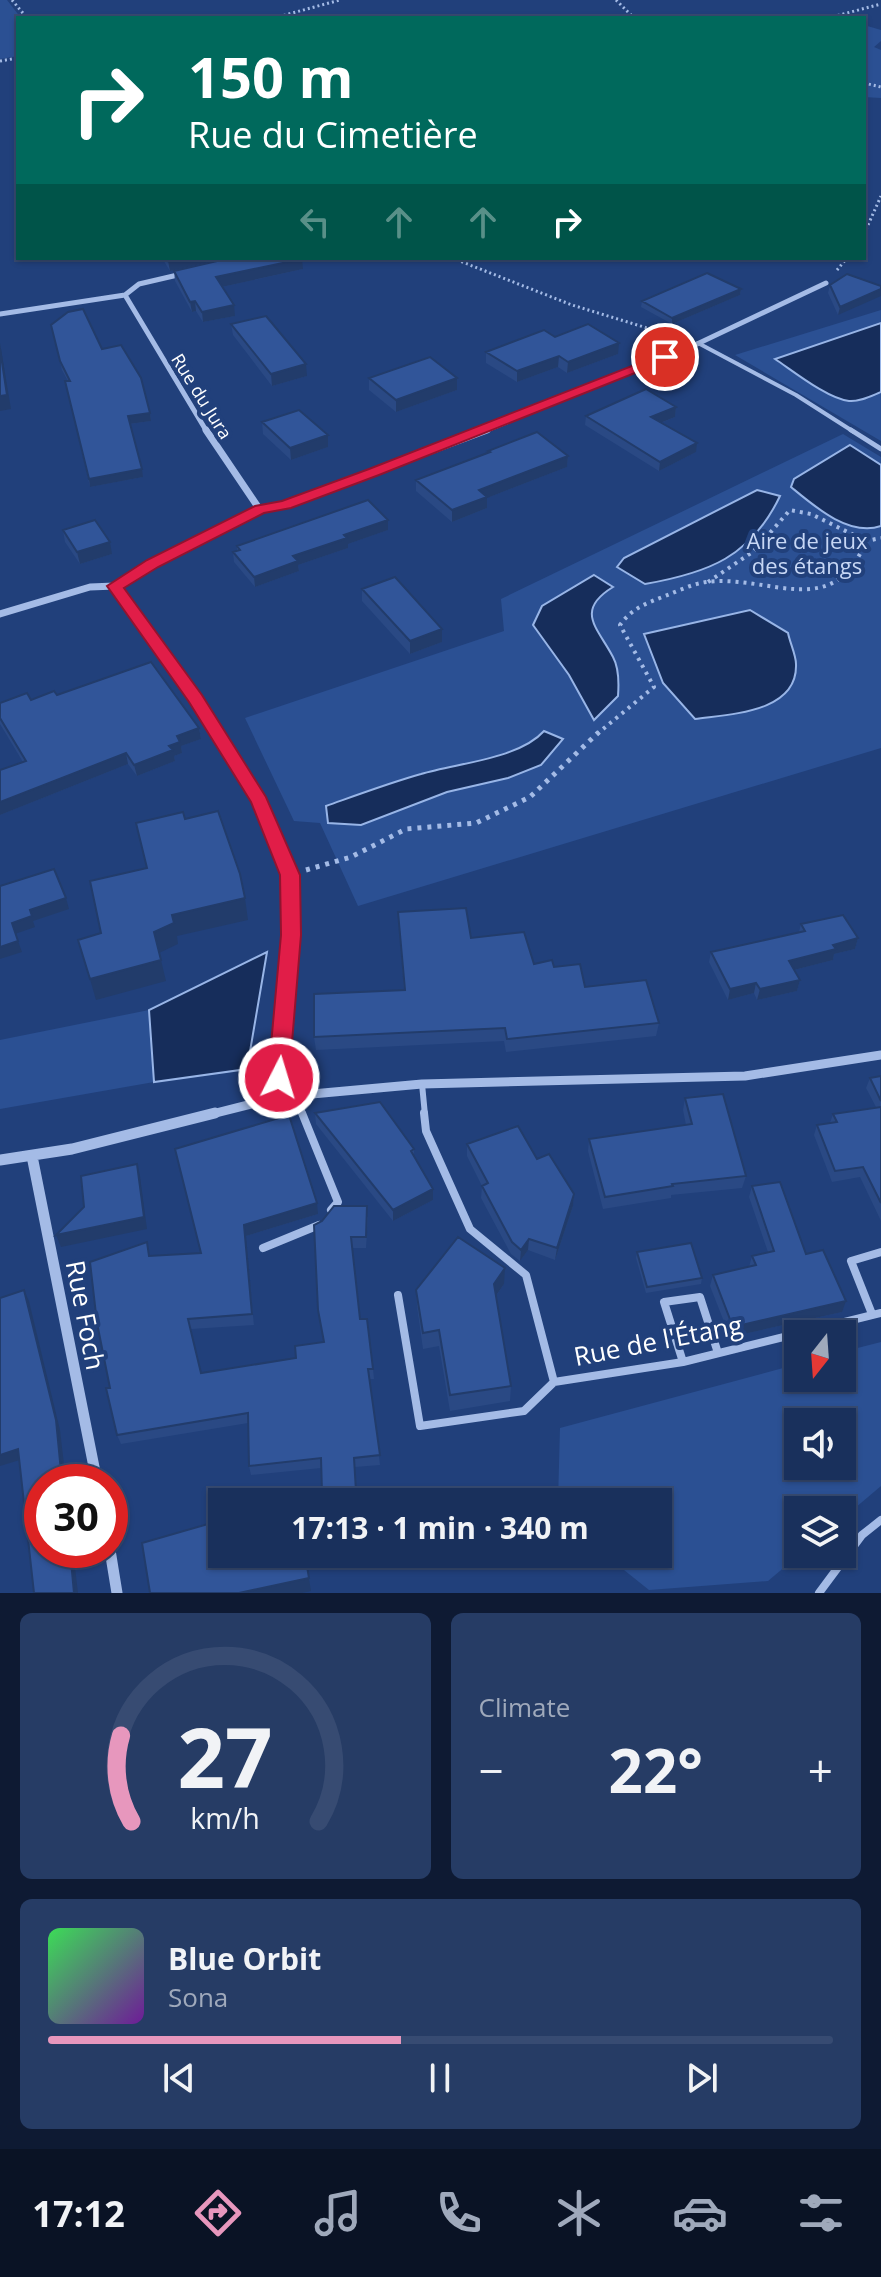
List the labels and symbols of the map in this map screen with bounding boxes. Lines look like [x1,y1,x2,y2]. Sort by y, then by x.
pin [631,323,699,391]
street label: Rue du Jura [166,349,238,443]
park label: Aire de jeux des étangs [747,525,868,580]
position arrow [237,1036,321,1120]
street label: Rue Foch [58,1257,114,1373]
street label: Rue de l'Étang [571,1306,745,1374]
north arrow [784,1320,856,1392]
speed limit sign: 30 [24,1464,128,1568]

